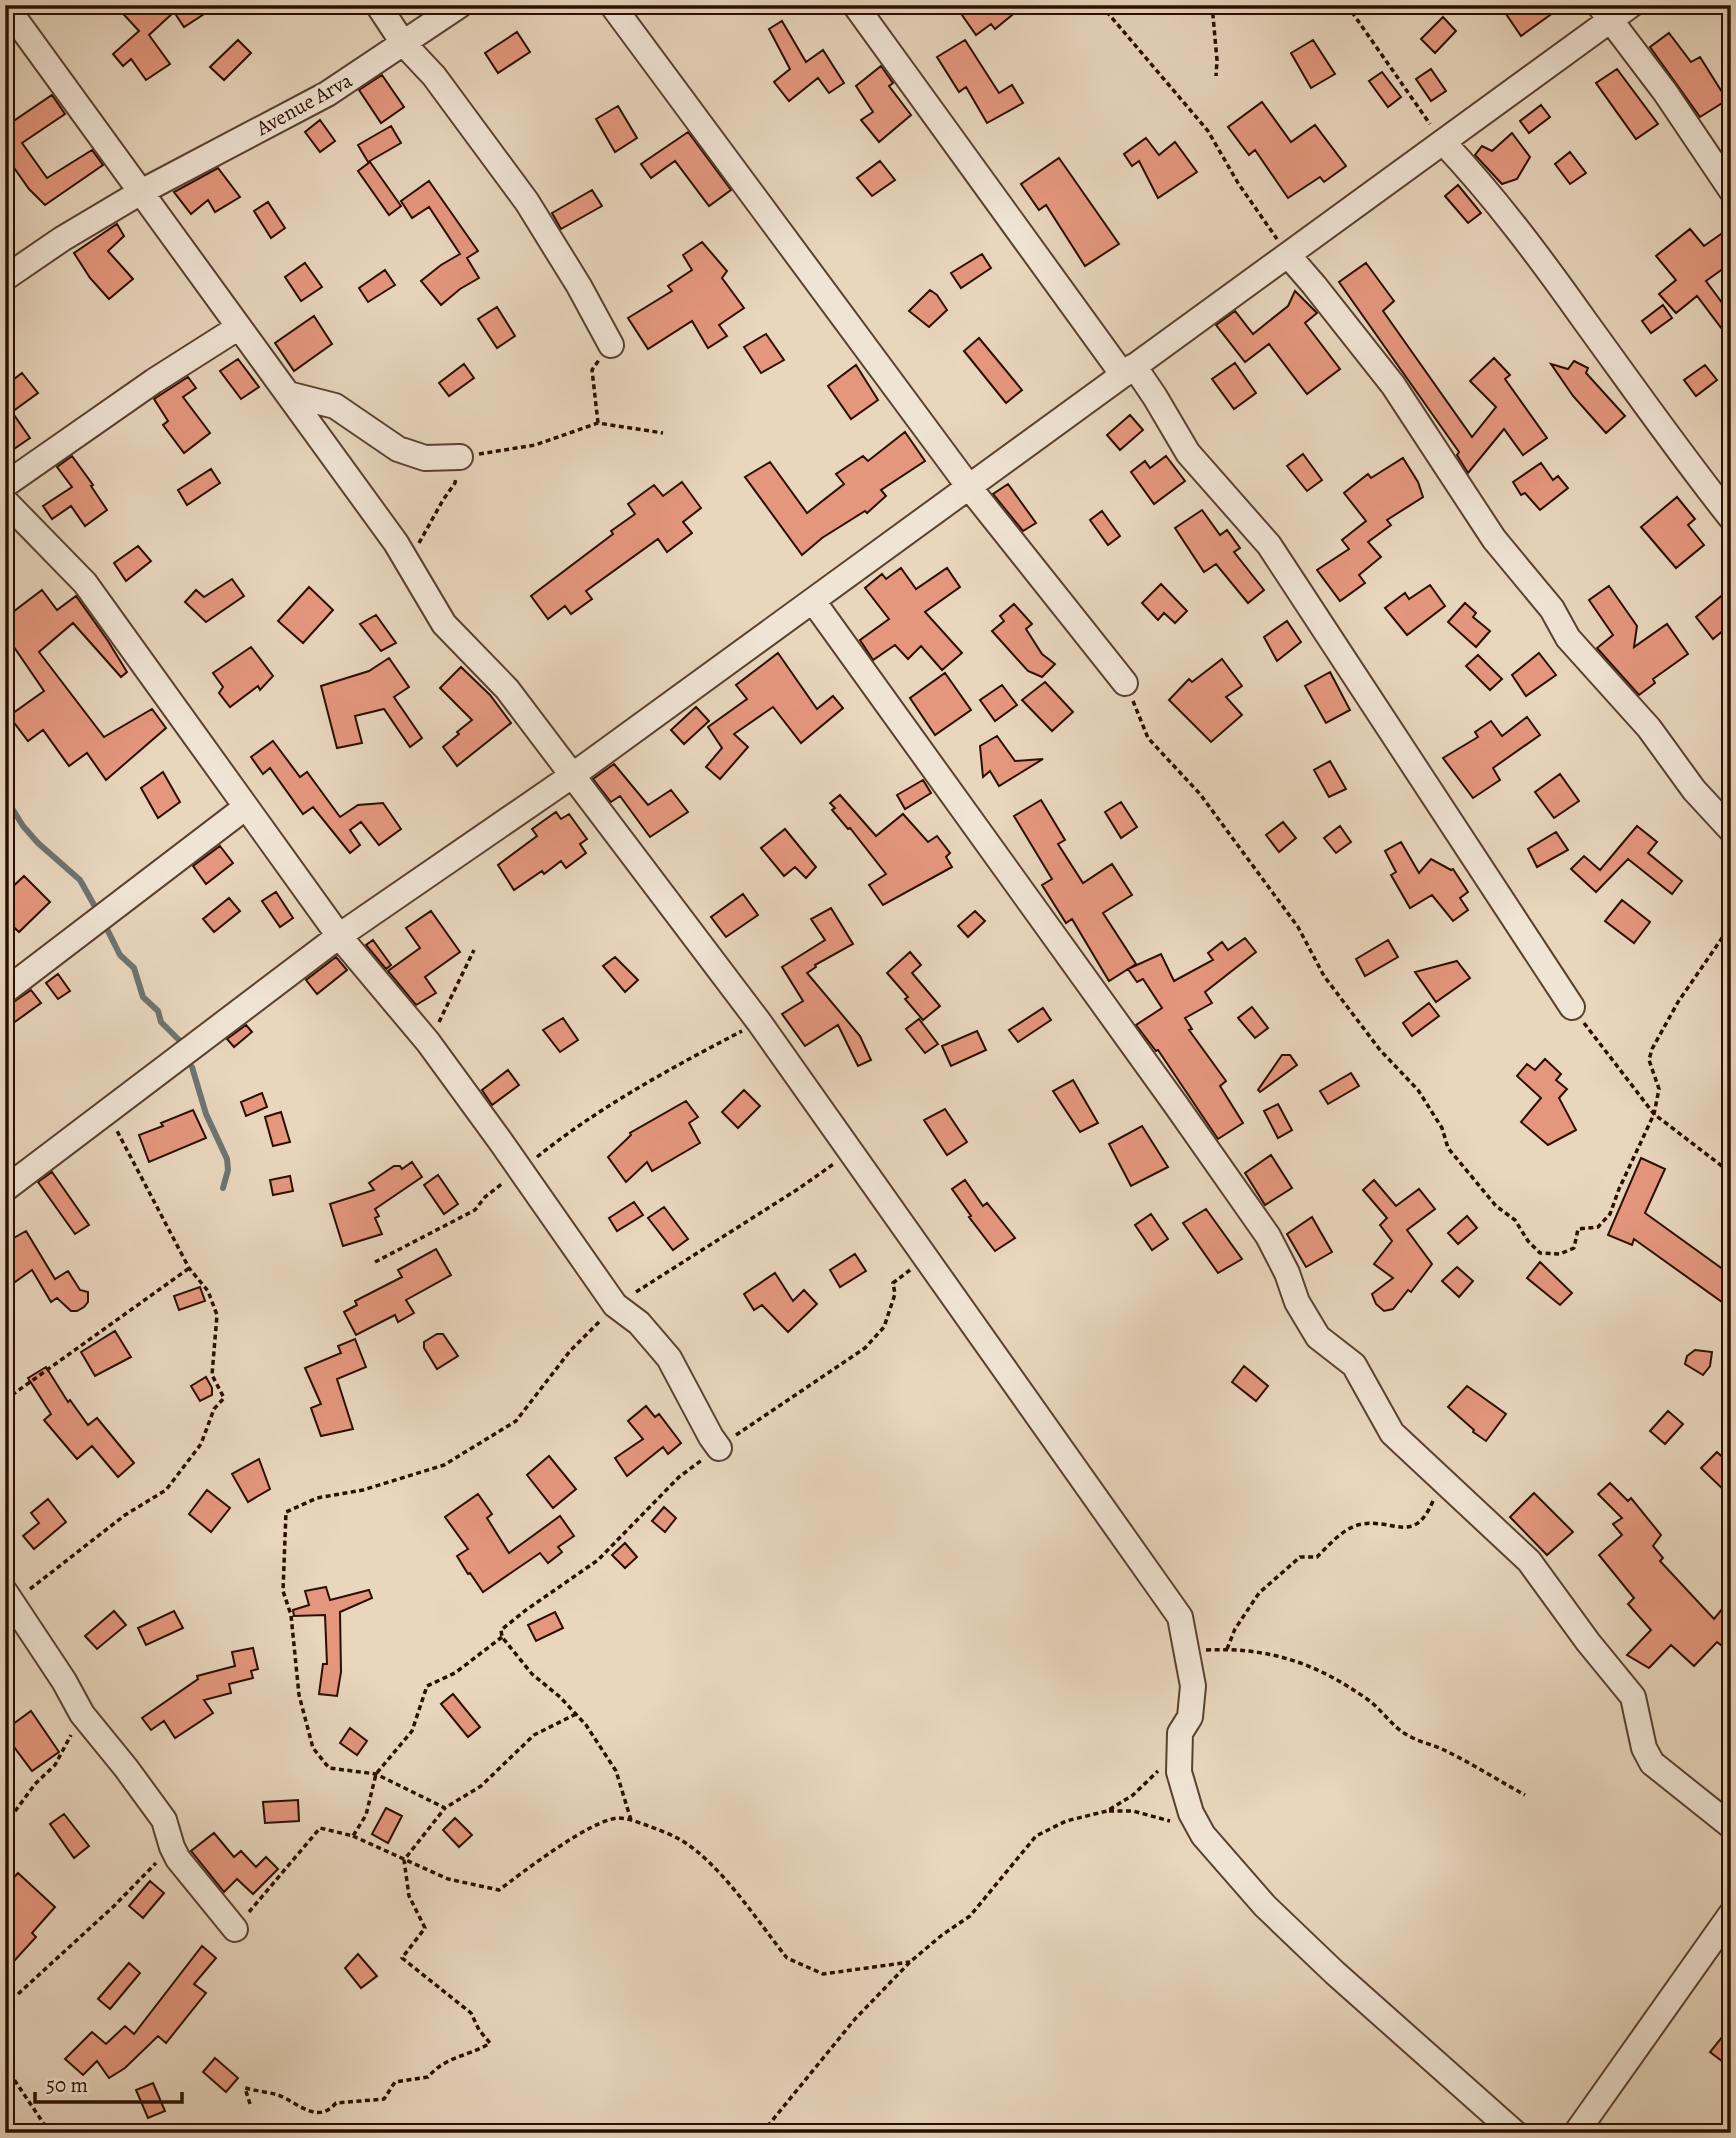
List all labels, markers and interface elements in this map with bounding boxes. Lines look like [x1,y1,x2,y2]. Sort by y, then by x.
street label: Avenue Arva [250,66,357,142]
scale bar [35,2061,182,2105]
text: 50 m [46,2071,88,2099]

